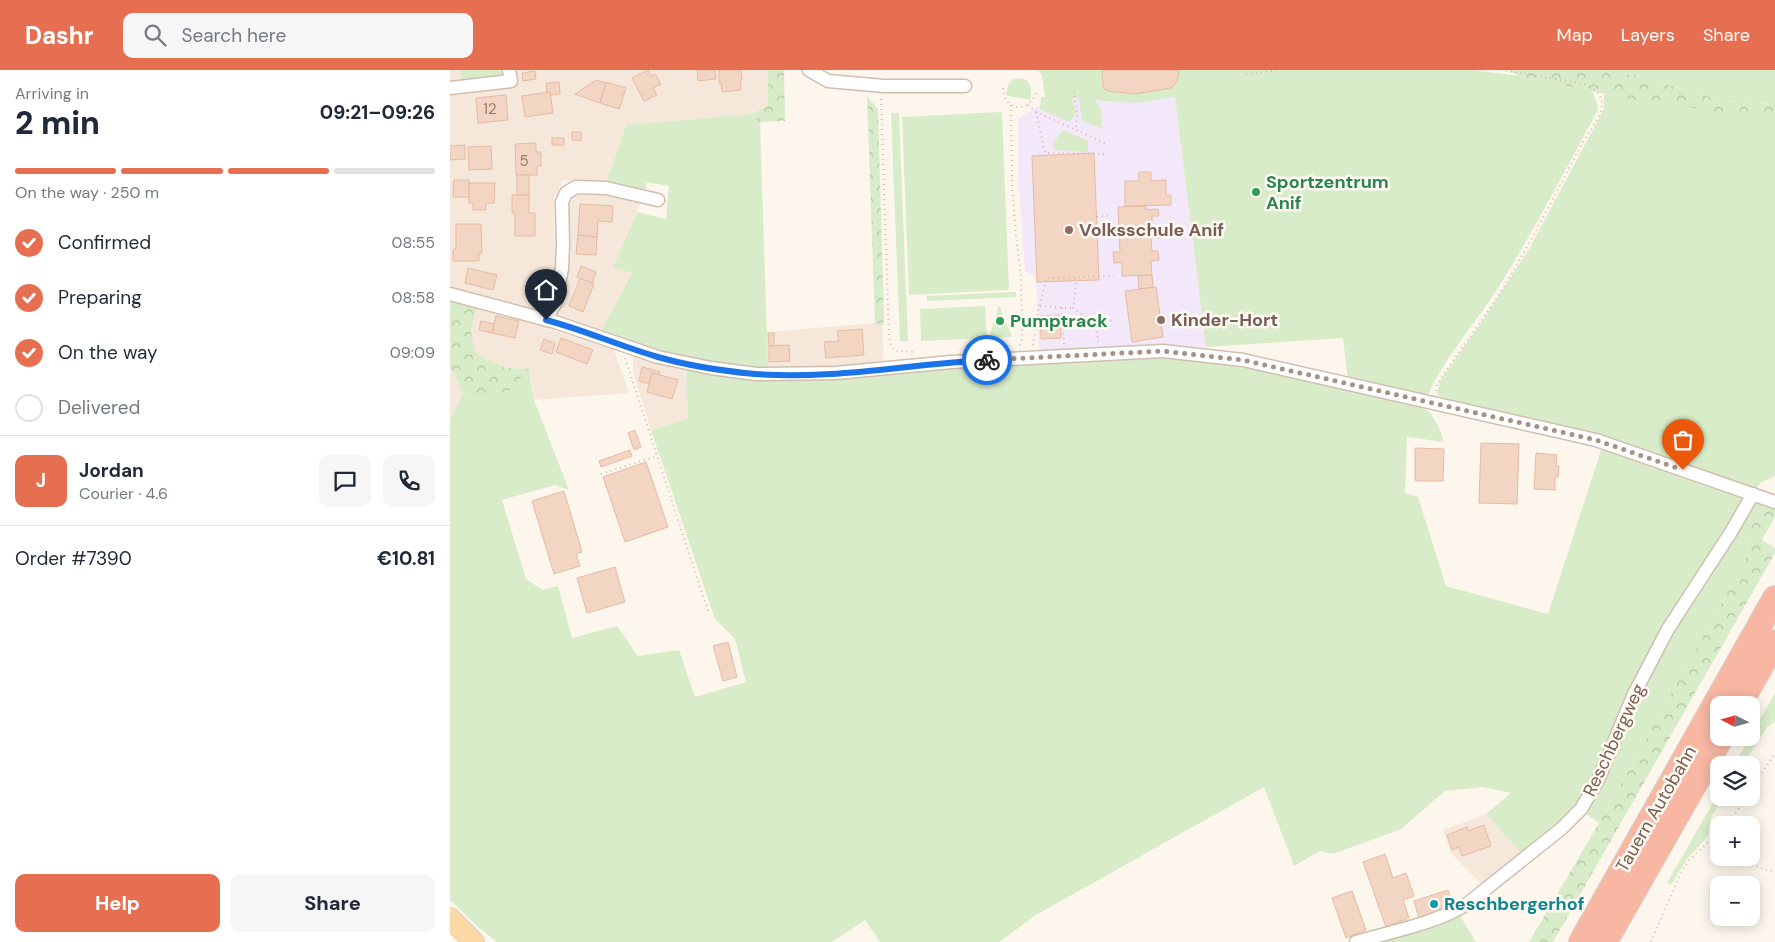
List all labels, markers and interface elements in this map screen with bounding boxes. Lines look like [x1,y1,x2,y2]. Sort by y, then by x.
search box [123,13,473,58]
text: Dashr [25,20,93,51]
icon: search [141,21,169,49]
text: Search here [181,23,286,48]
text: Map [1557,23,1593,47]
text: Layers [1621,23,1675,47]
text: Share [1703,23,1750,47]
text: Arriving in [15,83,89,104]
house number: 12 [483,99,497,119]
text: 09:21–09:26 [320,100,435,125]
text: 2 min [15,102,100,144]
house number: 5 [519,151,529,171]
place label: Sportzentrum Anif [1266,170,1389,215]
text: On the way · 250 m [15,182,159,203]
marker: Sportzentrum Anif [1250,186,1262,198]
place label: Volksschule Anif [1079,218,1224,242]
marker: Volksschule Anif [1063,224,1075,236]
icon: check [15,229,43,257]
text: Confirmed [58,230,151,255]
text: 08:55 [392,232,435,253]
pin [525,269,567,320]
icon: home [532,276,560,304]
icon: check [15,284,43,312]
text: Preparing [58,285,142,310]
text: 08:58 [392,287,435,308]
place label: Kinder-Hort [1171,308,1278,332]
place label: Pumptrack [1010,309,1108,333]
marker: Kinder-Hort [1155,314,1167,326]
marker: Pumptrack [994,315,1006,327]
courier [962,335,1012,385]
icon: check [15,339,43,367]
text: On the way [58,340,158,365]
text: 09:09 [390,342,435,363]
icon: bike [973,346,1001,374]
text: Delivered [58,395,140,420]
pin [1662,419,1704,470]
icon: bag [1669,426,1697,454]
button: chat [319,455,371,507]
button: phone [383,455,435,507]
text: Jordan [79,458,144,483]
text: J [36,468,46,493]
text: Courier · 4.6 [79,483,168,504]
text: Order #7390 [15,546,132,571]
text: €10.81 [377,546,435,571]
street label: Reschbergweg [1577,680,1651,800]
north arrow [1710,696,1760,746]
map controls [1710,696,1760,926]
street label: Tauern Autobahn [1610,741,1702,877]
button: layers [1710,756,1760,806]
button: + [1710,816,1760,866]
button: Help [15,874,220,932]
button: Share [230,874,435,932]
button: − [1710,876,1760,926]
place label: Reschbergerhof [1444,892,1584,916]
marker: Reschbergerhof [1428,898,1440,910]

